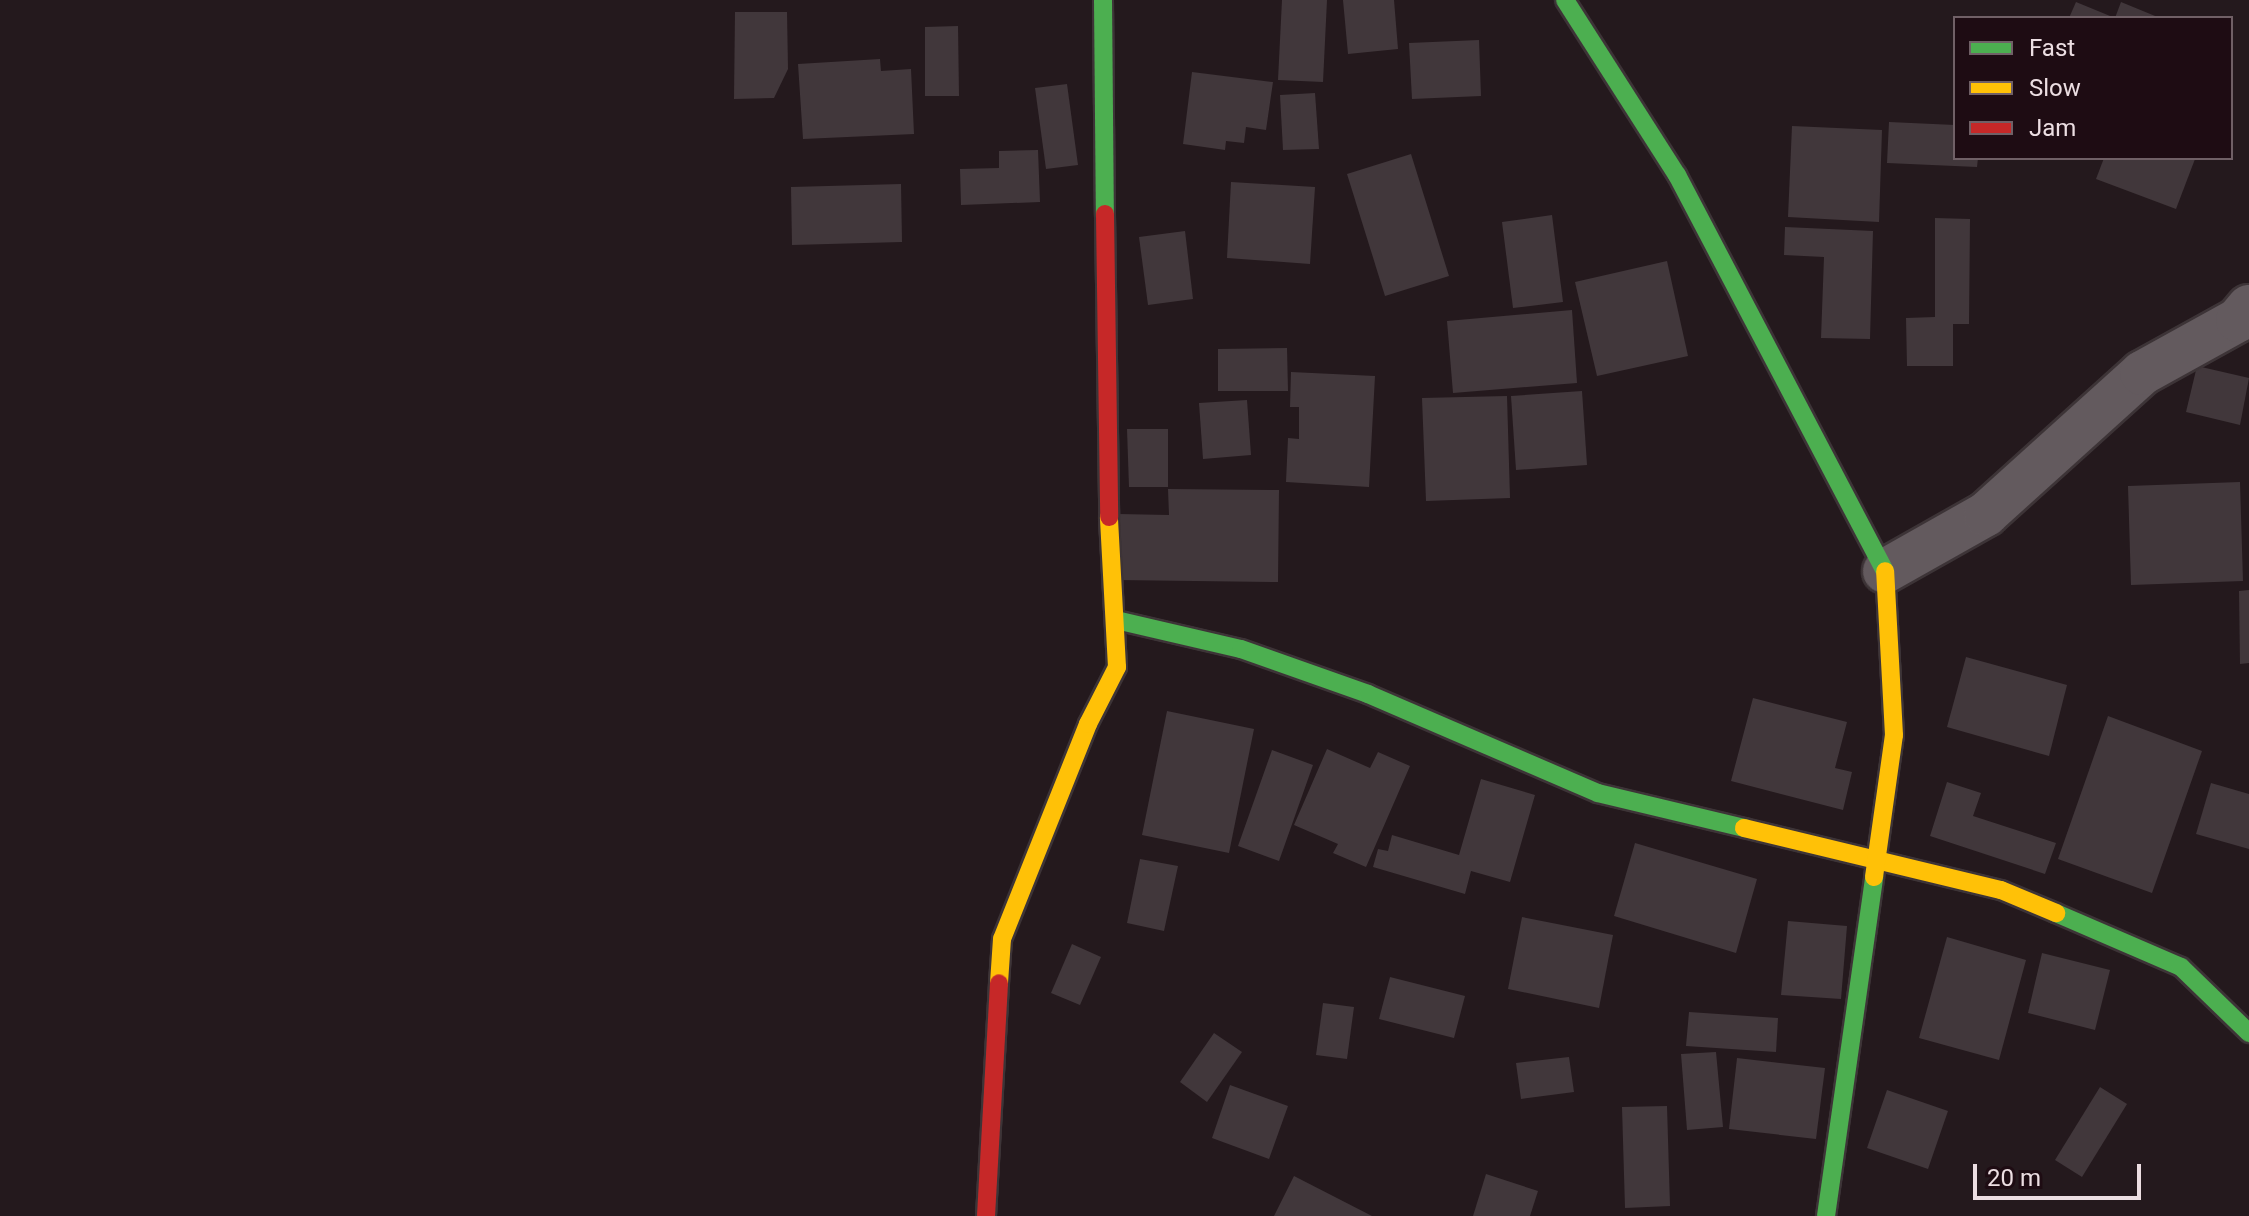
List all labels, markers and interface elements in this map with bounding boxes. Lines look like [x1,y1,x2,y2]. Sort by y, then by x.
legend [1953,16,2233,160]
text: Fast [2029,34,2075,62]
text: Slow [2029,74,2081,102]
text: Jam [2029,114,2076,142]
scale bar [1977,1148,2145,1198]
text: 20 m [1987,1164,2041,1192]

